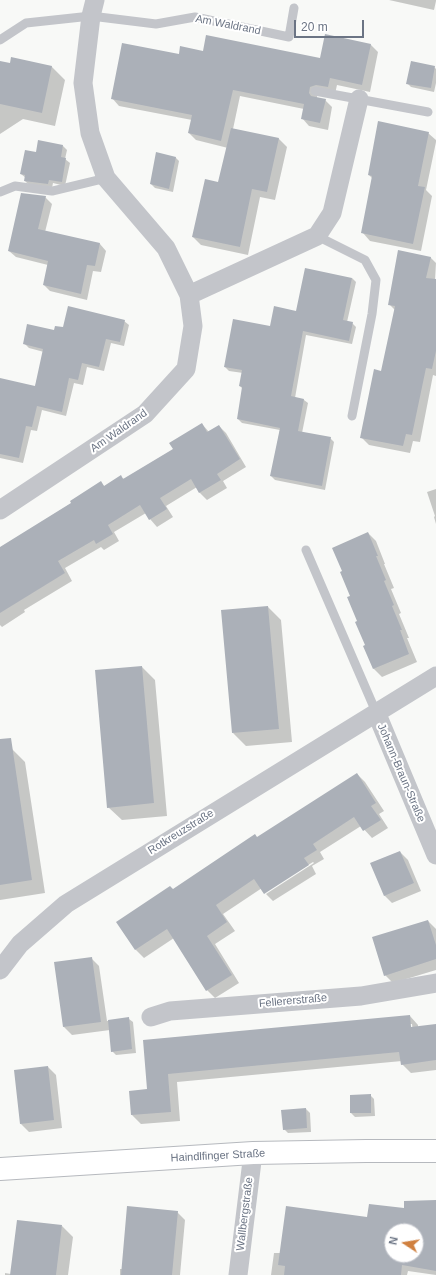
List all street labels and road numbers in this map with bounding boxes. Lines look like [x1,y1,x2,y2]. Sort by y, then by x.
street label: Am Waldrand [194,12,262,38]
street label: Am Waldrand [88,407,150,455]
street label: Johann-Braun-Straße [374,722,428,824]
street label: Rotkreuzstraße [146,806,216,858]
street label: Fellererstraße [258,991,328,1011]
street label: Haindlfinger Straße [170,1147,266,1165]
street label: Wallbergstraße [234,1176,256,1252]

